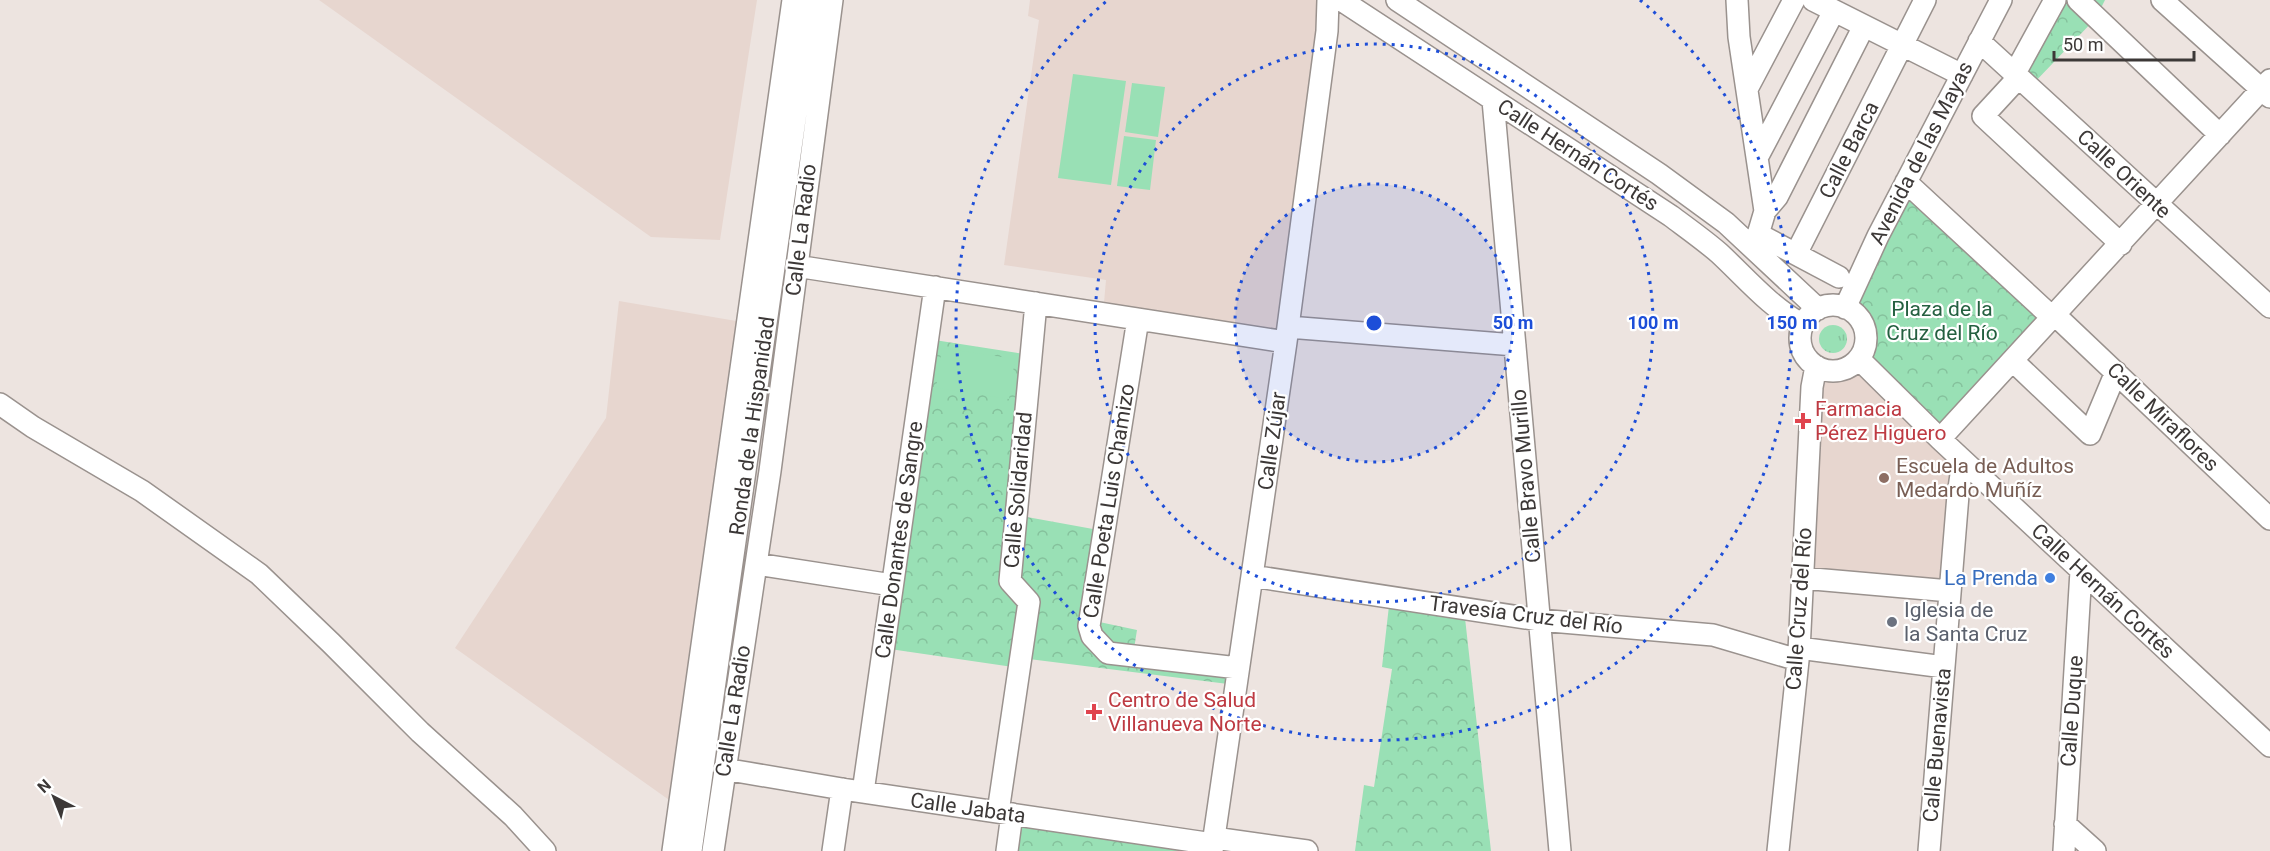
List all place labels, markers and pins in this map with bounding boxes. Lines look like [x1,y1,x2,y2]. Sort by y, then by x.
centre of rings [1364,313,1384,333]
place label: Farmacia Pérez Higuero [1815,397,1946,445]
marker: Farmacia Pérez Higuero [1796,414,1810,428]
place label: Escuela de Adultos Medardo Muñíz [1896,454,2074,502]
marker: Escuela de Adultos Medardo Muñíz [1877,471,1891,485]
place label: La Prenda [1944,566,2038,590]
marker: La Prenda [2043,571,2057,585]
place label: Iglesia de la Santa Cruz [1904,598,2028,646]
marker: Iglesia de la Santa Cruz [1885,615,1899,629]
place label: Centro de Salud Villanueva Norte [1108,688,1262,736]
marker: Centro de Salud Villanueva Norte [1085,703,1103,721]

